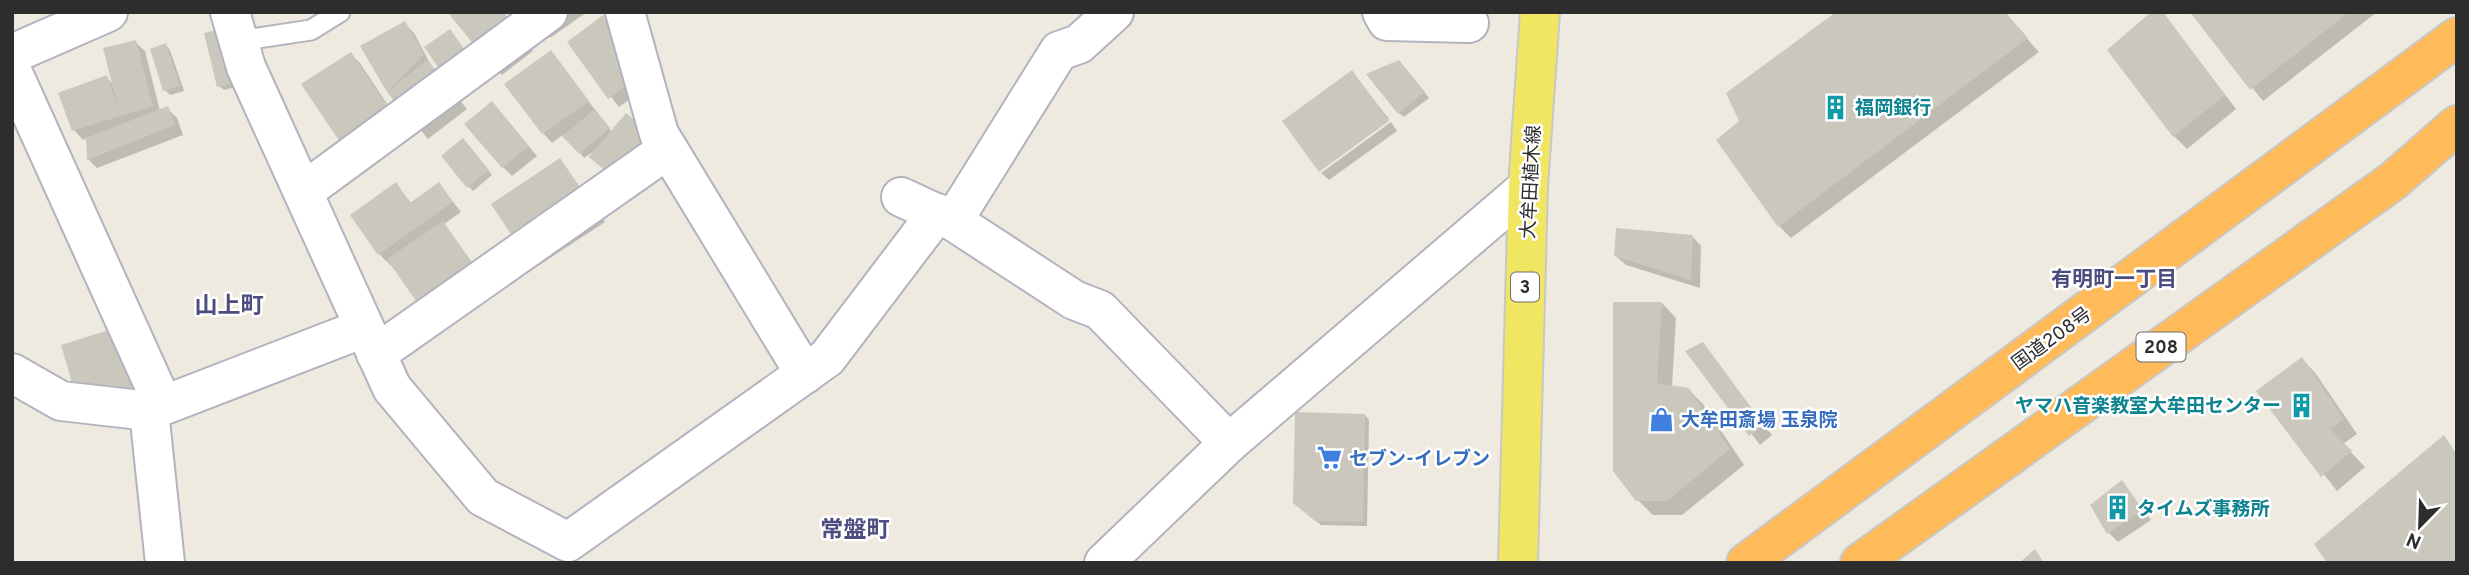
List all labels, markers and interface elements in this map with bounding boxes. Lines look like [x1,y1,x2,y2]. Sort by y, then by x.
building icon: 福岡銀行 [1821,93,1849,121]
place label: 福岡銀行 [1855,97,1931,121]
street label: 大牟田植木線 [1517,125,1547,240]
district label: 有明町一丁目 [2051,267,2177,294]
road number: 3 [1511,272,1539,302]
district label: 山上町 [195,293,264,322]
street label: 国道208号 [2008,303,2097,376]
road number: 208 [2136,332,2186,362]
building icon: ヤマハ音楽教室大牟田センター [2287,391,2315,419]
place label: ヤマハ音楽教室大牟田センター [2015,395,2281,419]
shop icon: 大牟田斎場 玉泉院 [1647,405,1675,433]
place label: 大牟田斎場 玉泉院 [1681,409,1838,433]
supermarket icon: セブン-イレブン [1315,444,1343,472]
place label: セブン-イレブン [1349,448,1490,472]
north arrow [2385,491,2455,561]
building icon: タイムズ事務所 [2103,494,2131,522]
place label: タイムズ事務所 [2137,498,2270,522]
district label: 常盤町 [821,517,890,546]
text: N [2403,526,2425,554]

